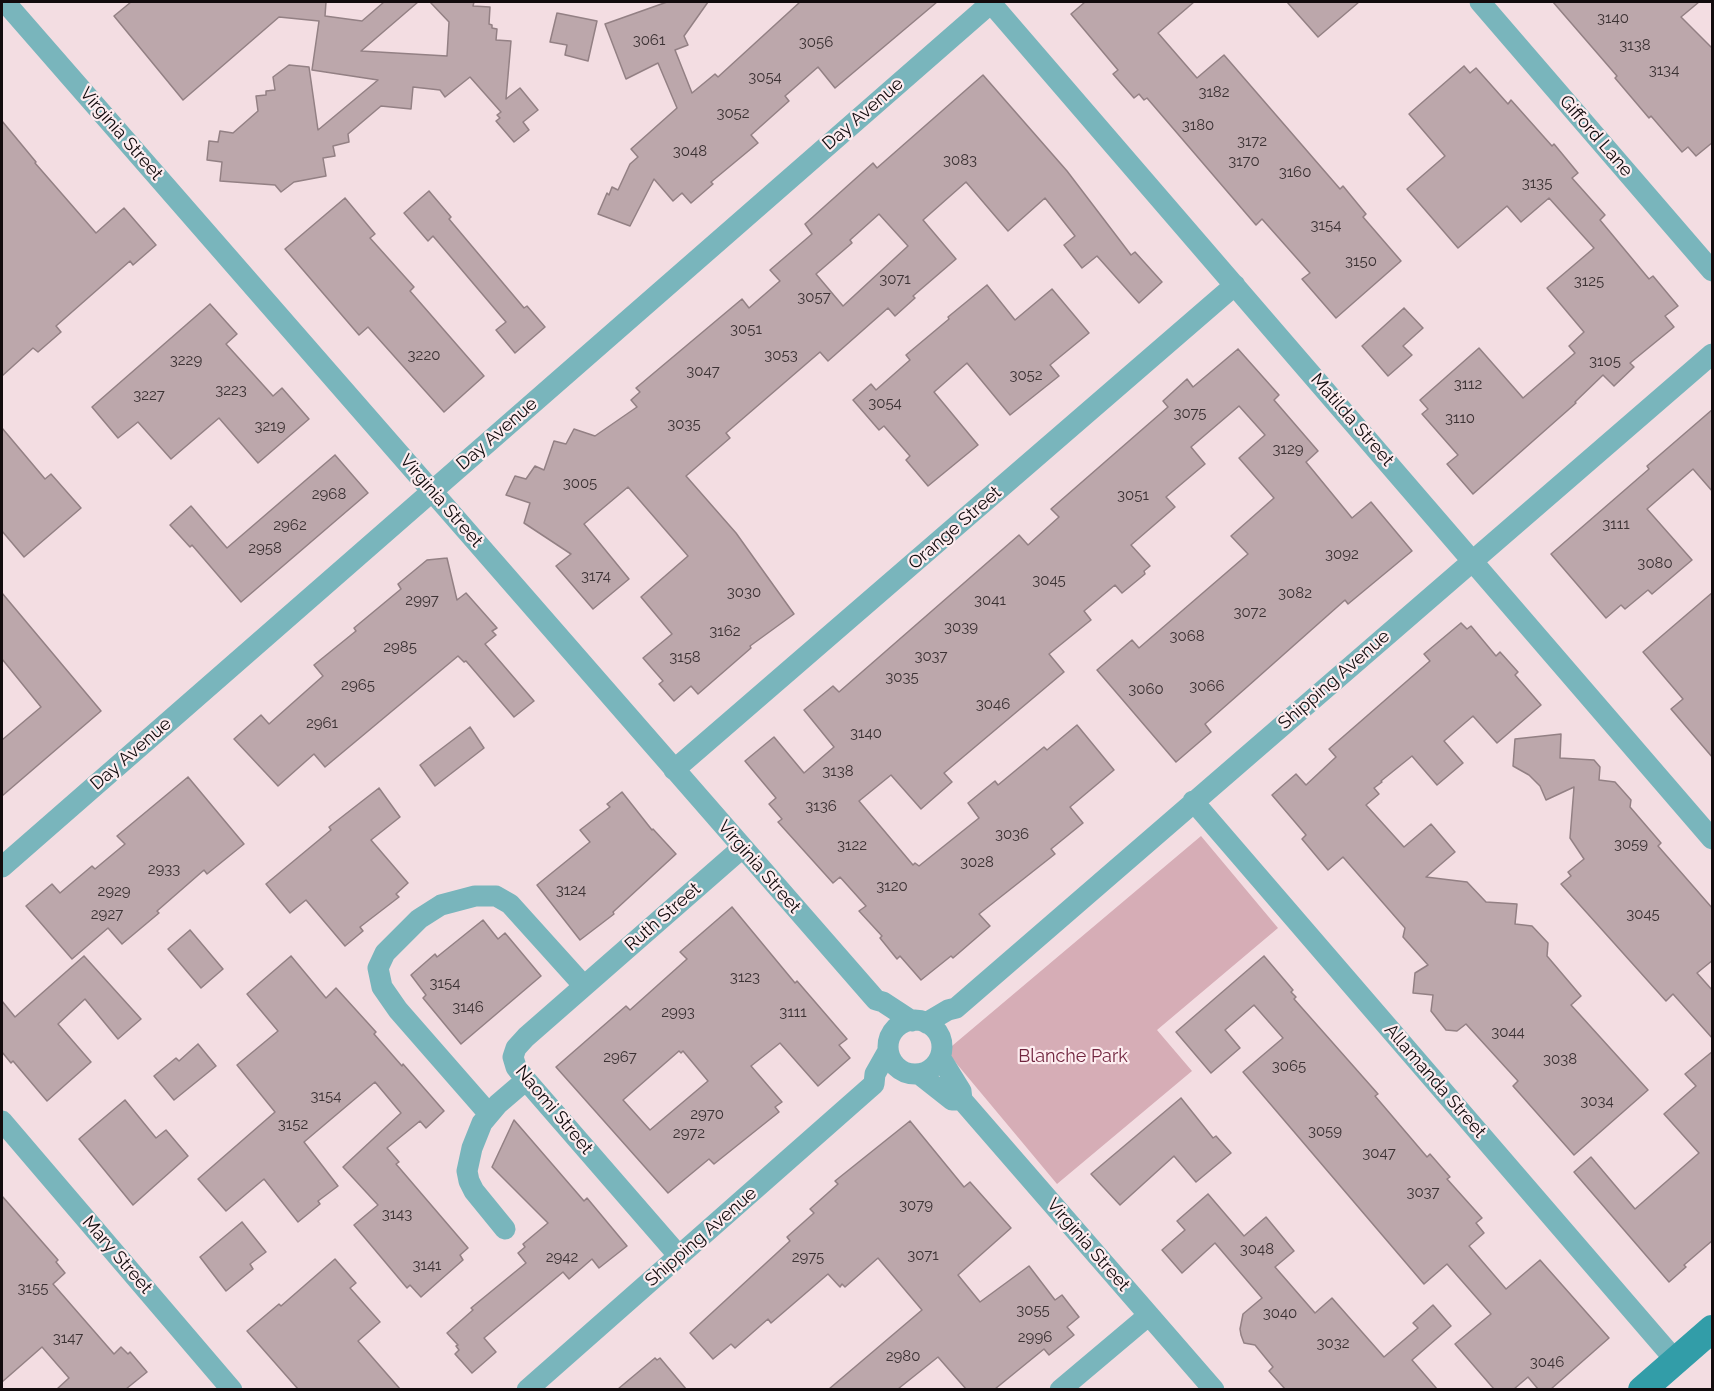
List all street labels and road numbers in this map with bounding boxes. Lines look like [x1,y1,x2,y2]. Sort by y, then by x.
street label: Day Avenue [818,73,908,155]
street label: Virginia Street [75,83,167,185]
street label: Gifford Lane [1555,91,1637,181]
street label: Matilda Street [1306,369,1398,471]
street label: Day Avenue [452,393,542,475]
street label: Virginia Street [395,450,487,552]
street label: Orange Street [904,482,1006,574]
street label: Shipping Avenue [1274,626,1394,734]
street label: Day Avenue [86,713,176,795]
street label: Virginia Street [713,816,805,918]
street label: Ruth Street [621,878,705,956]
street label: Allamanda Street [1380,1020,1490,1142]
street label: Naomi Street [511,1061,597,1159]
street label: Shipping Avenue [641,1183,761,1291]
street label: Virginia Street [1042,1194,1134,1296]
street label: Mary Street [77,1212,157,1298]

